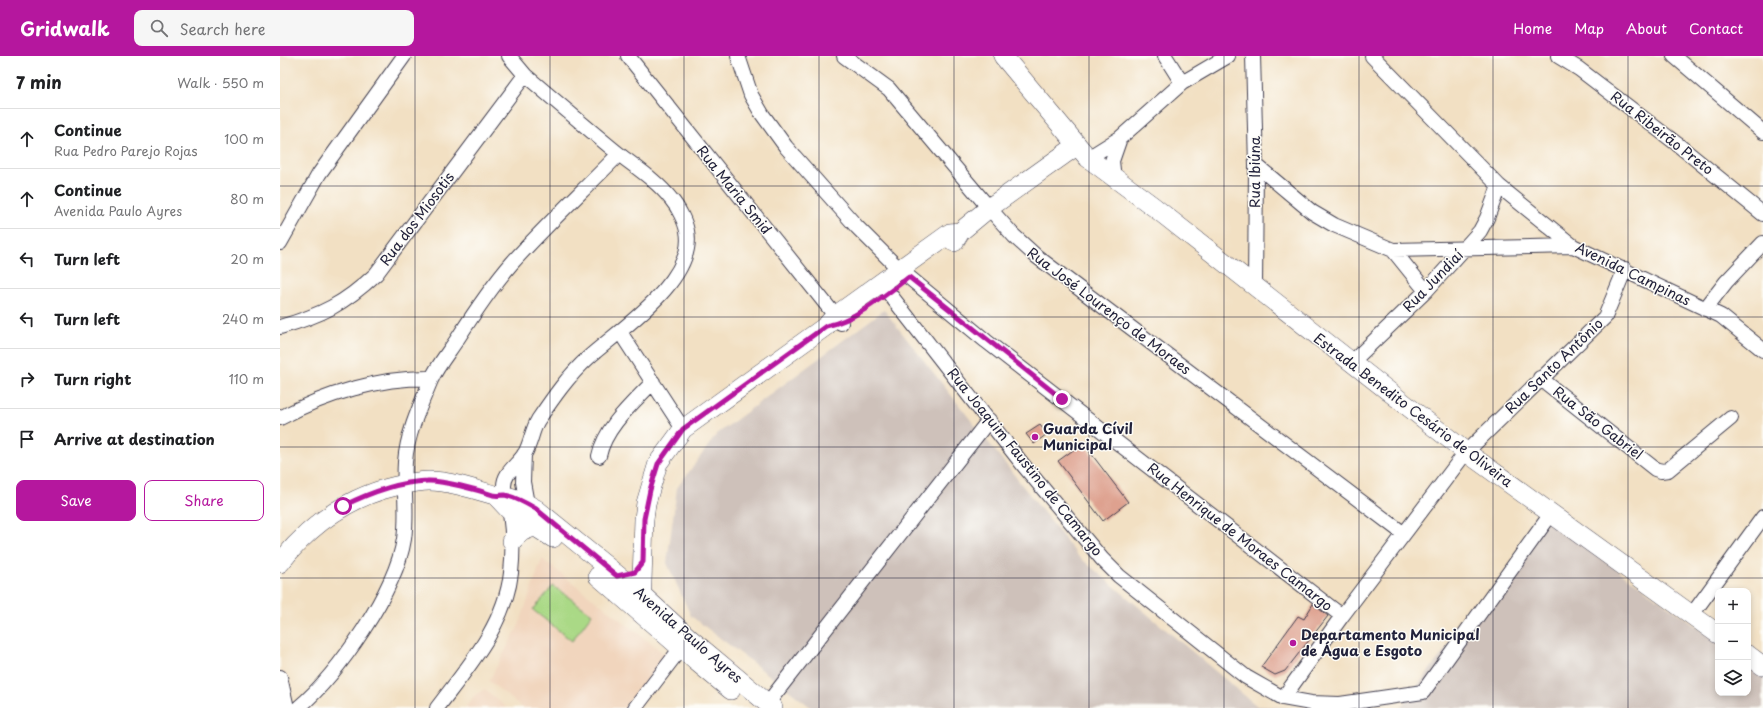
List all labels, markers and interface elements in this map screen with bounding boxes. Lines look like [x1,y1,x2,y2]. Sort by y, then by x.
search box [134,10,414,46]
text: Gridwalk [20,14,110,42]
icon: search [148,17,170,39]
text: Search here [180,17,265,40]
text: Home [1513,18,1552,39]
text: Map [1574,18,1604,39]
text: About [1626,18,1667,39]
text: Contact [1689,18,1743,39]
text: 7 min [16,69,62,95]
text: Walk · 550 m [177,73,264,92]
street label: Rua Ribeirão Preto [1607,86,1718,180]
text: Continue [54,118,122,141]
icon: ahead [16,128,38,150]
text: 100 m [224,129,264,148]
street label: Rua Ibiúna [1244,135,1265,208]
text: Rua Pedro Parejo Rojas [54,141,197,160]
street label: Rua Maria Smid [692,141,777,239]
street label: Rua dos Miosotis [374,168,459,270]
text: Continue [54,178,122,201]
icon: ahead [16,188,38,210]
text: 80 m [230,189,264,208]
text: Avenida Paulo Ayres [54,201,182,220]
street label: Avenida Campinas [1572,237,1694,311]
street label: Rua José Lourenço de Moraes [1023,242,1196,379]
street label: Rua Jundiaí [1397,245,1468,317]
text: Turn left [54,247,120,270]
icon: left [16,248,38,270]
text: 20 m [230,249,264,268]
text: Turn left [54,307,120,330]
icon: left [16,308,38,330]
text: 240 m [222,309,264,328]
street label: Rua Santo Antônio [1500,313,1608,418]
street label: Estrada Benedito Cesário de Oliveira [1309,328,1518,492]
street label: Rua Joaquim Faustino de Camargo [943,363,1108,560]
text: Turn right [54,367,131,390]
icon: right [16,368,38,390]
text: 110 m [229,369,264,388]
street label: Rua São Gabriel [1549,381,1648,464]
route end [1053,390,1071,408]
place label: Guarda Cívil Municipal [1043,418,1133,455]
text: Arrive at destination [54,427,215,450]
icon: arrive [16,428,38,450]
marker: Guarda Cívil Municipal [1030,432,1040,442]
street label: Rua Henrique de Moraes Camargo [1143,457,1338,616]
button: Save [16,480,136,521]
button: Share [144,480,264,521]
route start [334,497,352,515]
street label: Avenida Paulo Ayres [629,581,747,688]
map controls [1715,588,1751,696]
button: + [1715,588,1751,624]
place label: Departamento Municipal de Água e Esgoto [1301,624,1480,661]
button: − [1715,624,1751,660]
marker: Departamento Municipal de Água e Esgoto [1288,638,1298,648]
button: layers [1715,660,1751,696]

